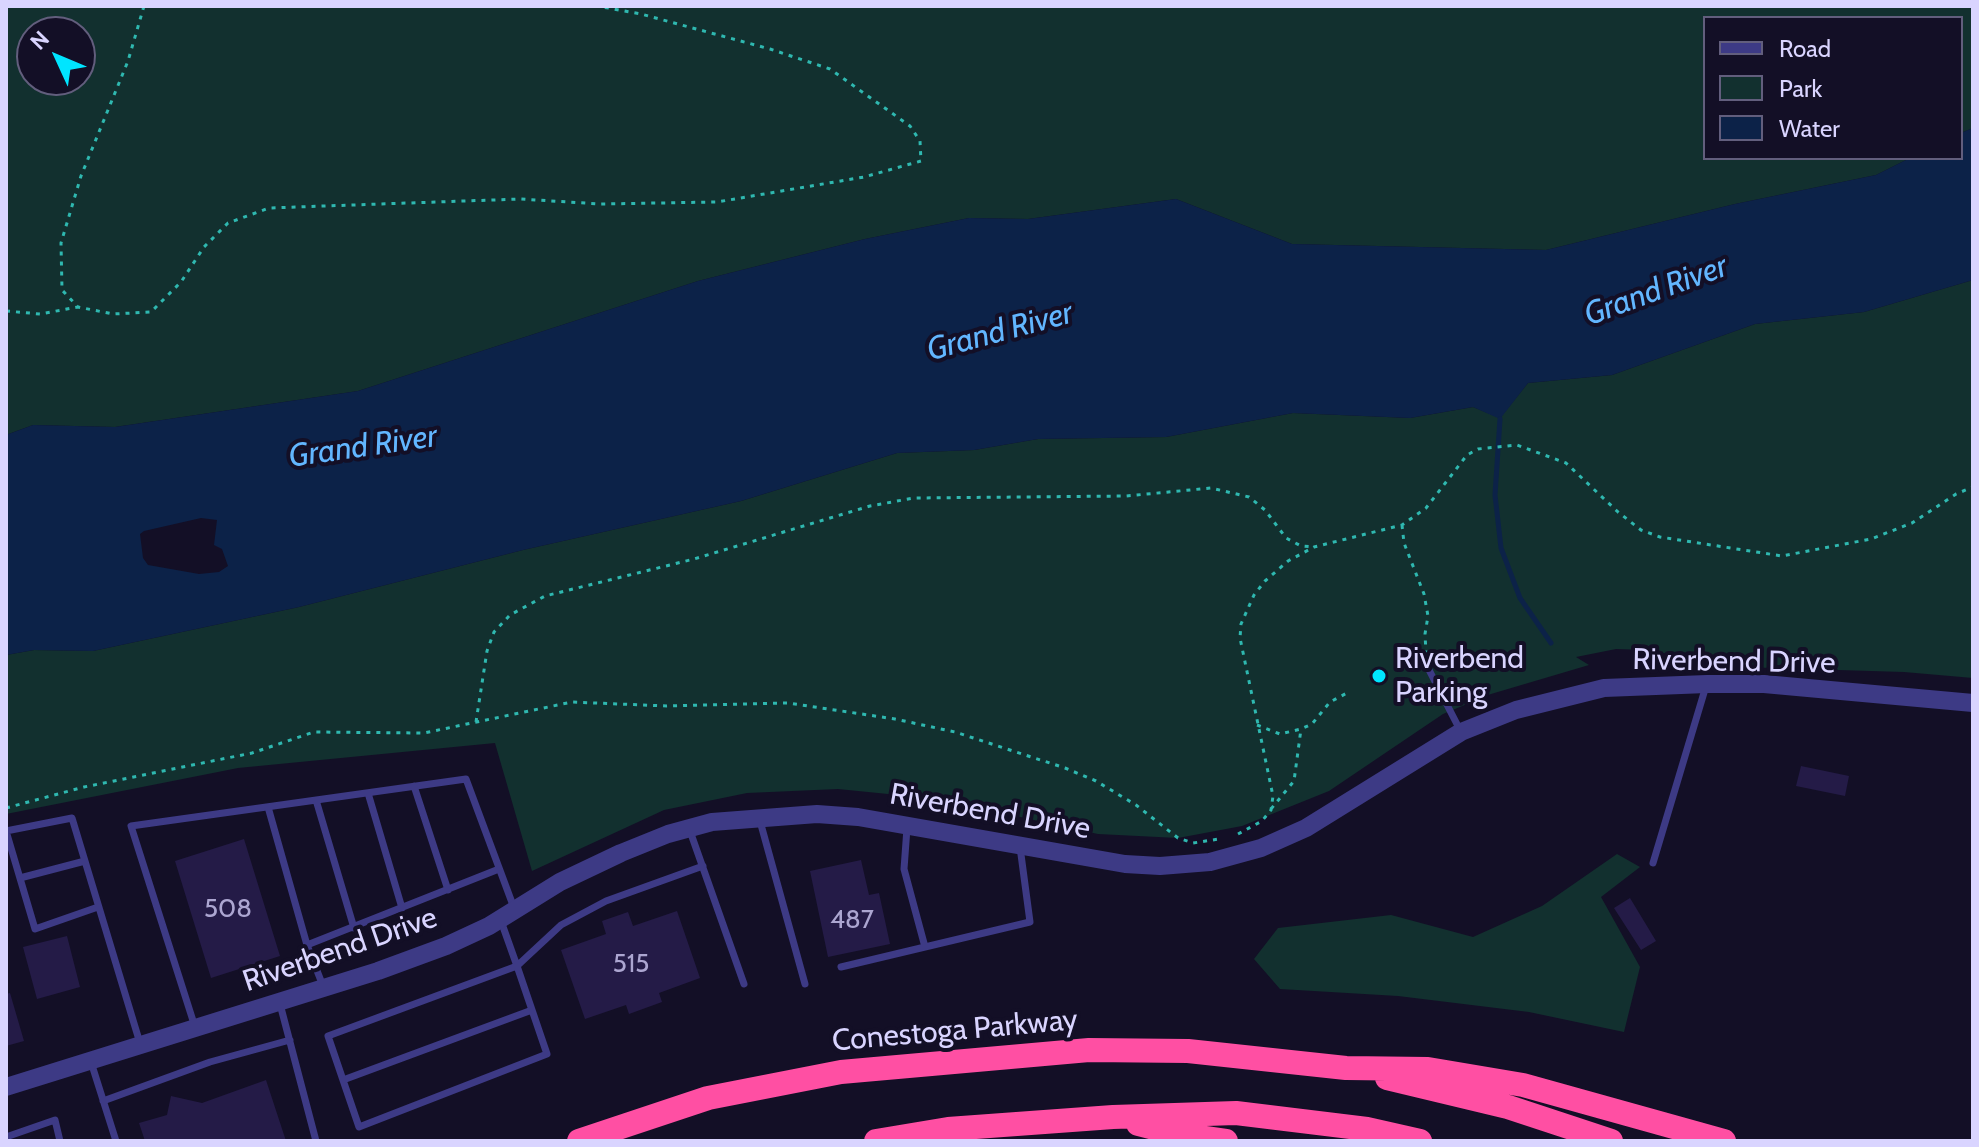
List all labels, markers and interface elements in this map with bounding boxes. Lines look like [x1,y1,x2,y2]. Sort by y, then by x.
north arrow [16,16,96,96]
legend [1703,16,1963,160]
text: N [25,25,55,55]
text: Road [1779,34,1831,63]
text: Park [1779,74,1822,103]
text: Water [1779,114,1840,143]
water label: Grand River [1579,247,1733,335]
water label: Grand River [923,294,1077,370]
water label: Grand River [286,418,440,476]
place label: Riverbend Parking [1395,641,1524,712]
street label: Riverbend Drive [1632,642,1836,682]
marker: Riverbend Parking [1370,667,1388,685]
street label: Riverbend Drive [887,777,1093,847]
house number: 508 [204,893,252,925]
street label: Riverbend Drive [238,900,442,1000]
house number: 487 [830,904,874,936]
house number: 515 [613,948,649,980]
street label: Conestoga Parkway [831,1002,1079,1060]

